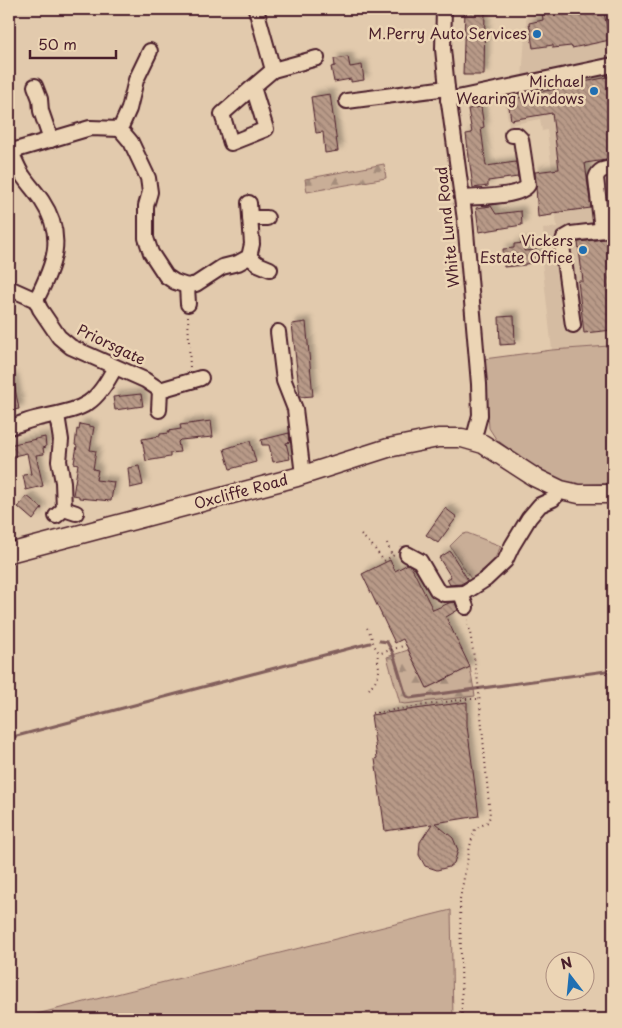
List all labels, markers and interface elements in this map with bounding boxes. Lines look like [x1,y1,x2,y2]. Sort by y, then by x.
place label: M.Perry Auto Services [368,21,527,44]
scale bar [30,28,116,60]
marker: M.Perry Auto Services [531,28,543,40]
text: 50 m [38,32,77,55]
place label: Michael Wearing Windows [456,69,584,109]
marker: Michael Wearing Windows [588,85,600,97]
street label: White Lund Road [429,165,464,289]
place label: Vickers Estate Office [480,228,573,268]
marker: Vickers Estate Office [577,244,589,256]
street label: Priorsgate [74,317,150,370]
street label: Oxcliffe Road [191,467,290,514]
north arrow [544,950,594,1000]
text: N [558,951,575,975]

